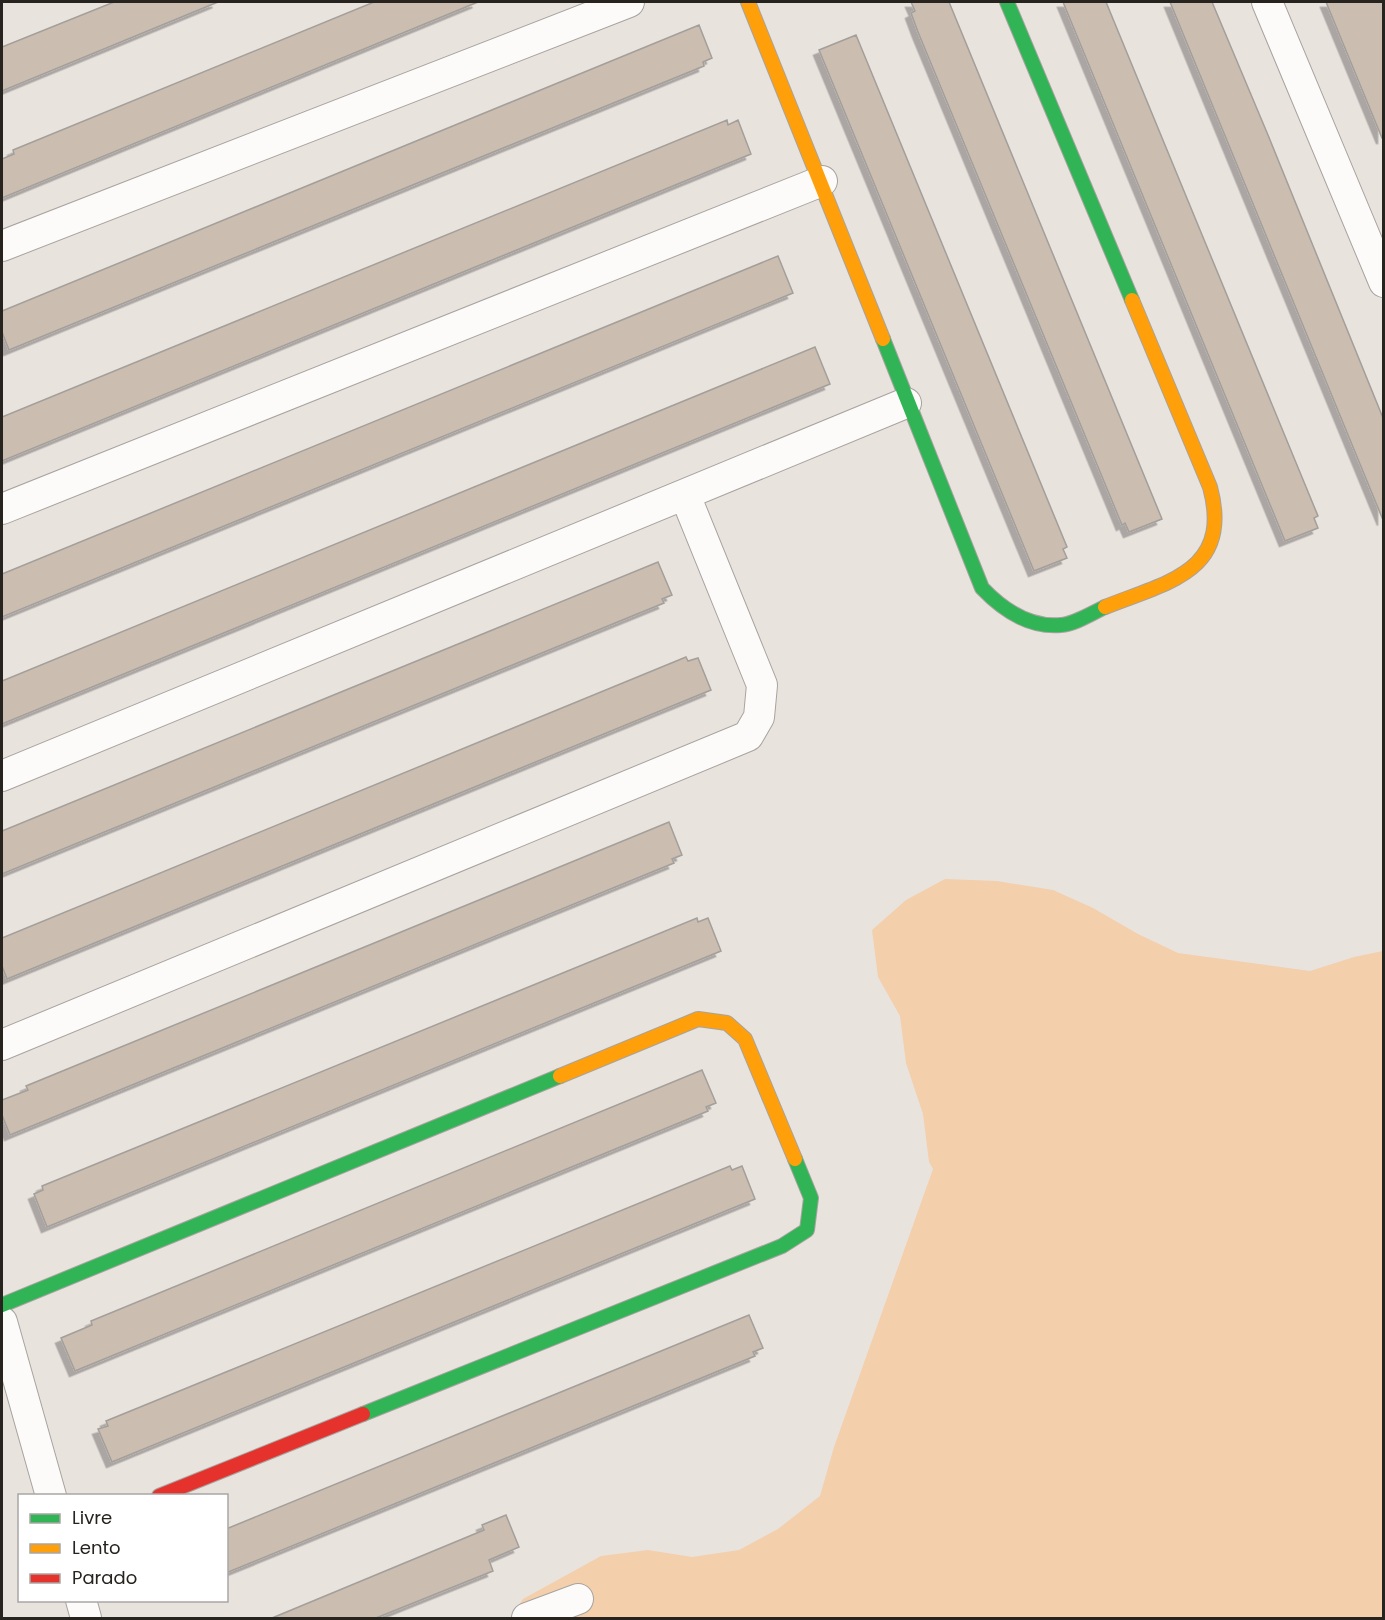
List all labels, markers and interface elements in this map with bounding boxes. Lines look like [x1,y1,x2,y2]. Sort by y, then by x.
legend [18,1494,228,1602]
text: Livre [72,1505,112,1530]
text: Lento [72,1535,121,1560]
text: Parado [72,1565,137,1590]

